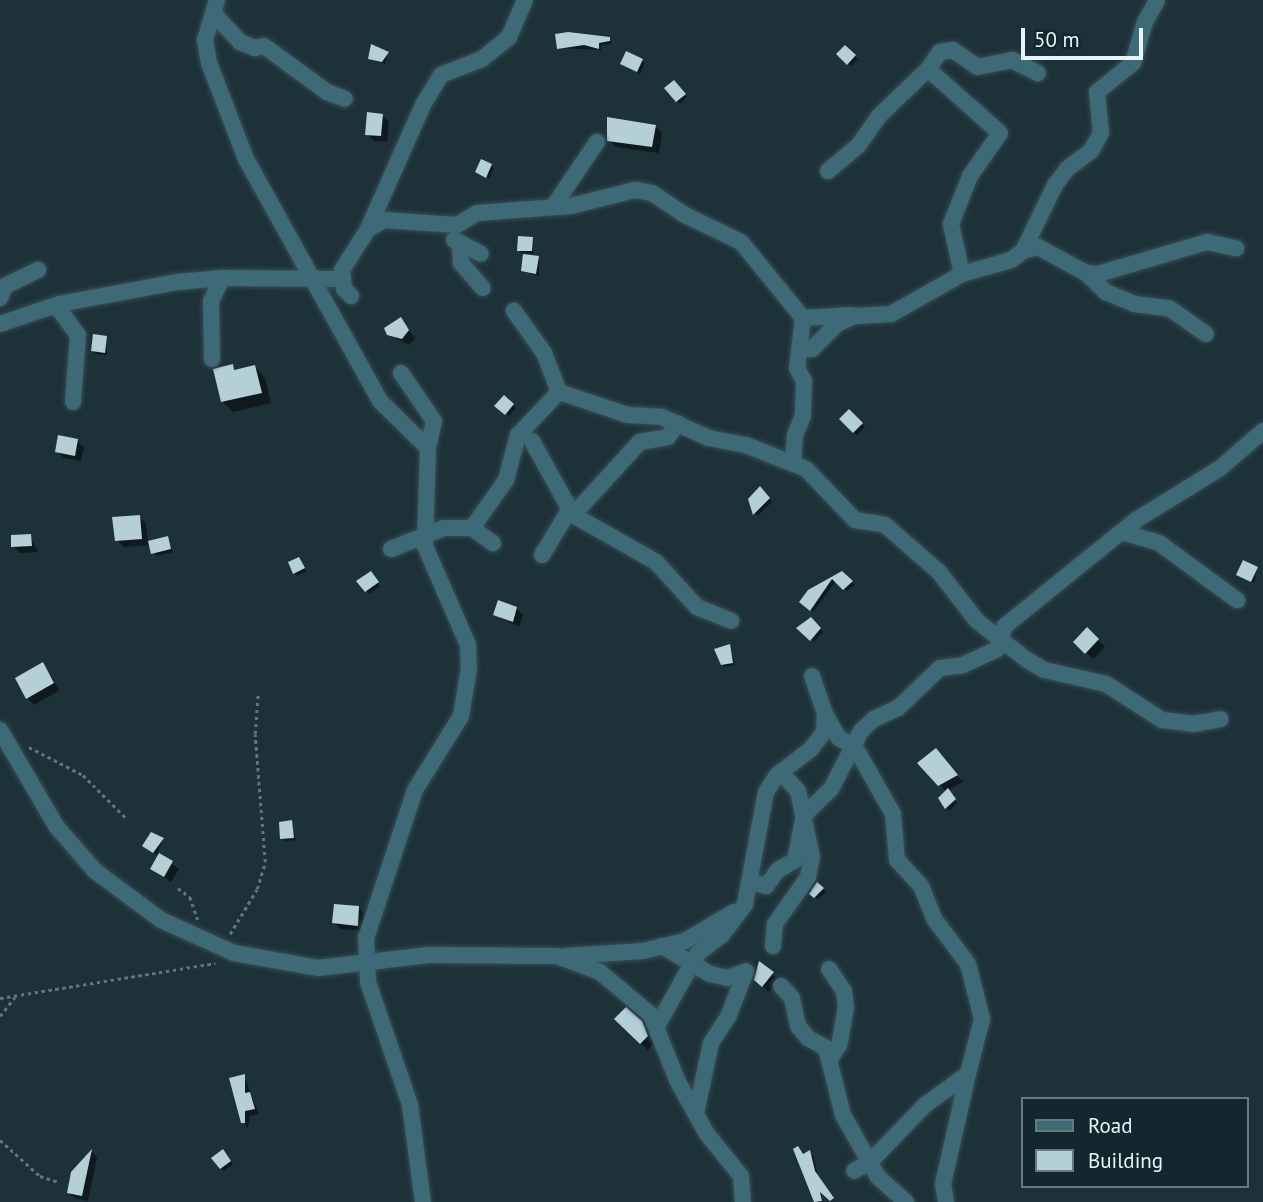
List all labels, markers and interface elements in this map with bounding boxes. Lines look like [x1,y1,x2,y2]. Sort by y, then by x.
scale bar [1025,14,1148,58]
text: 50 m [1034,26,1080,53]
legend [1021,1097,1249,1188]
text: Road [1088,1112,1132,1139]
text: Building [1088,1147,1163,1174]

